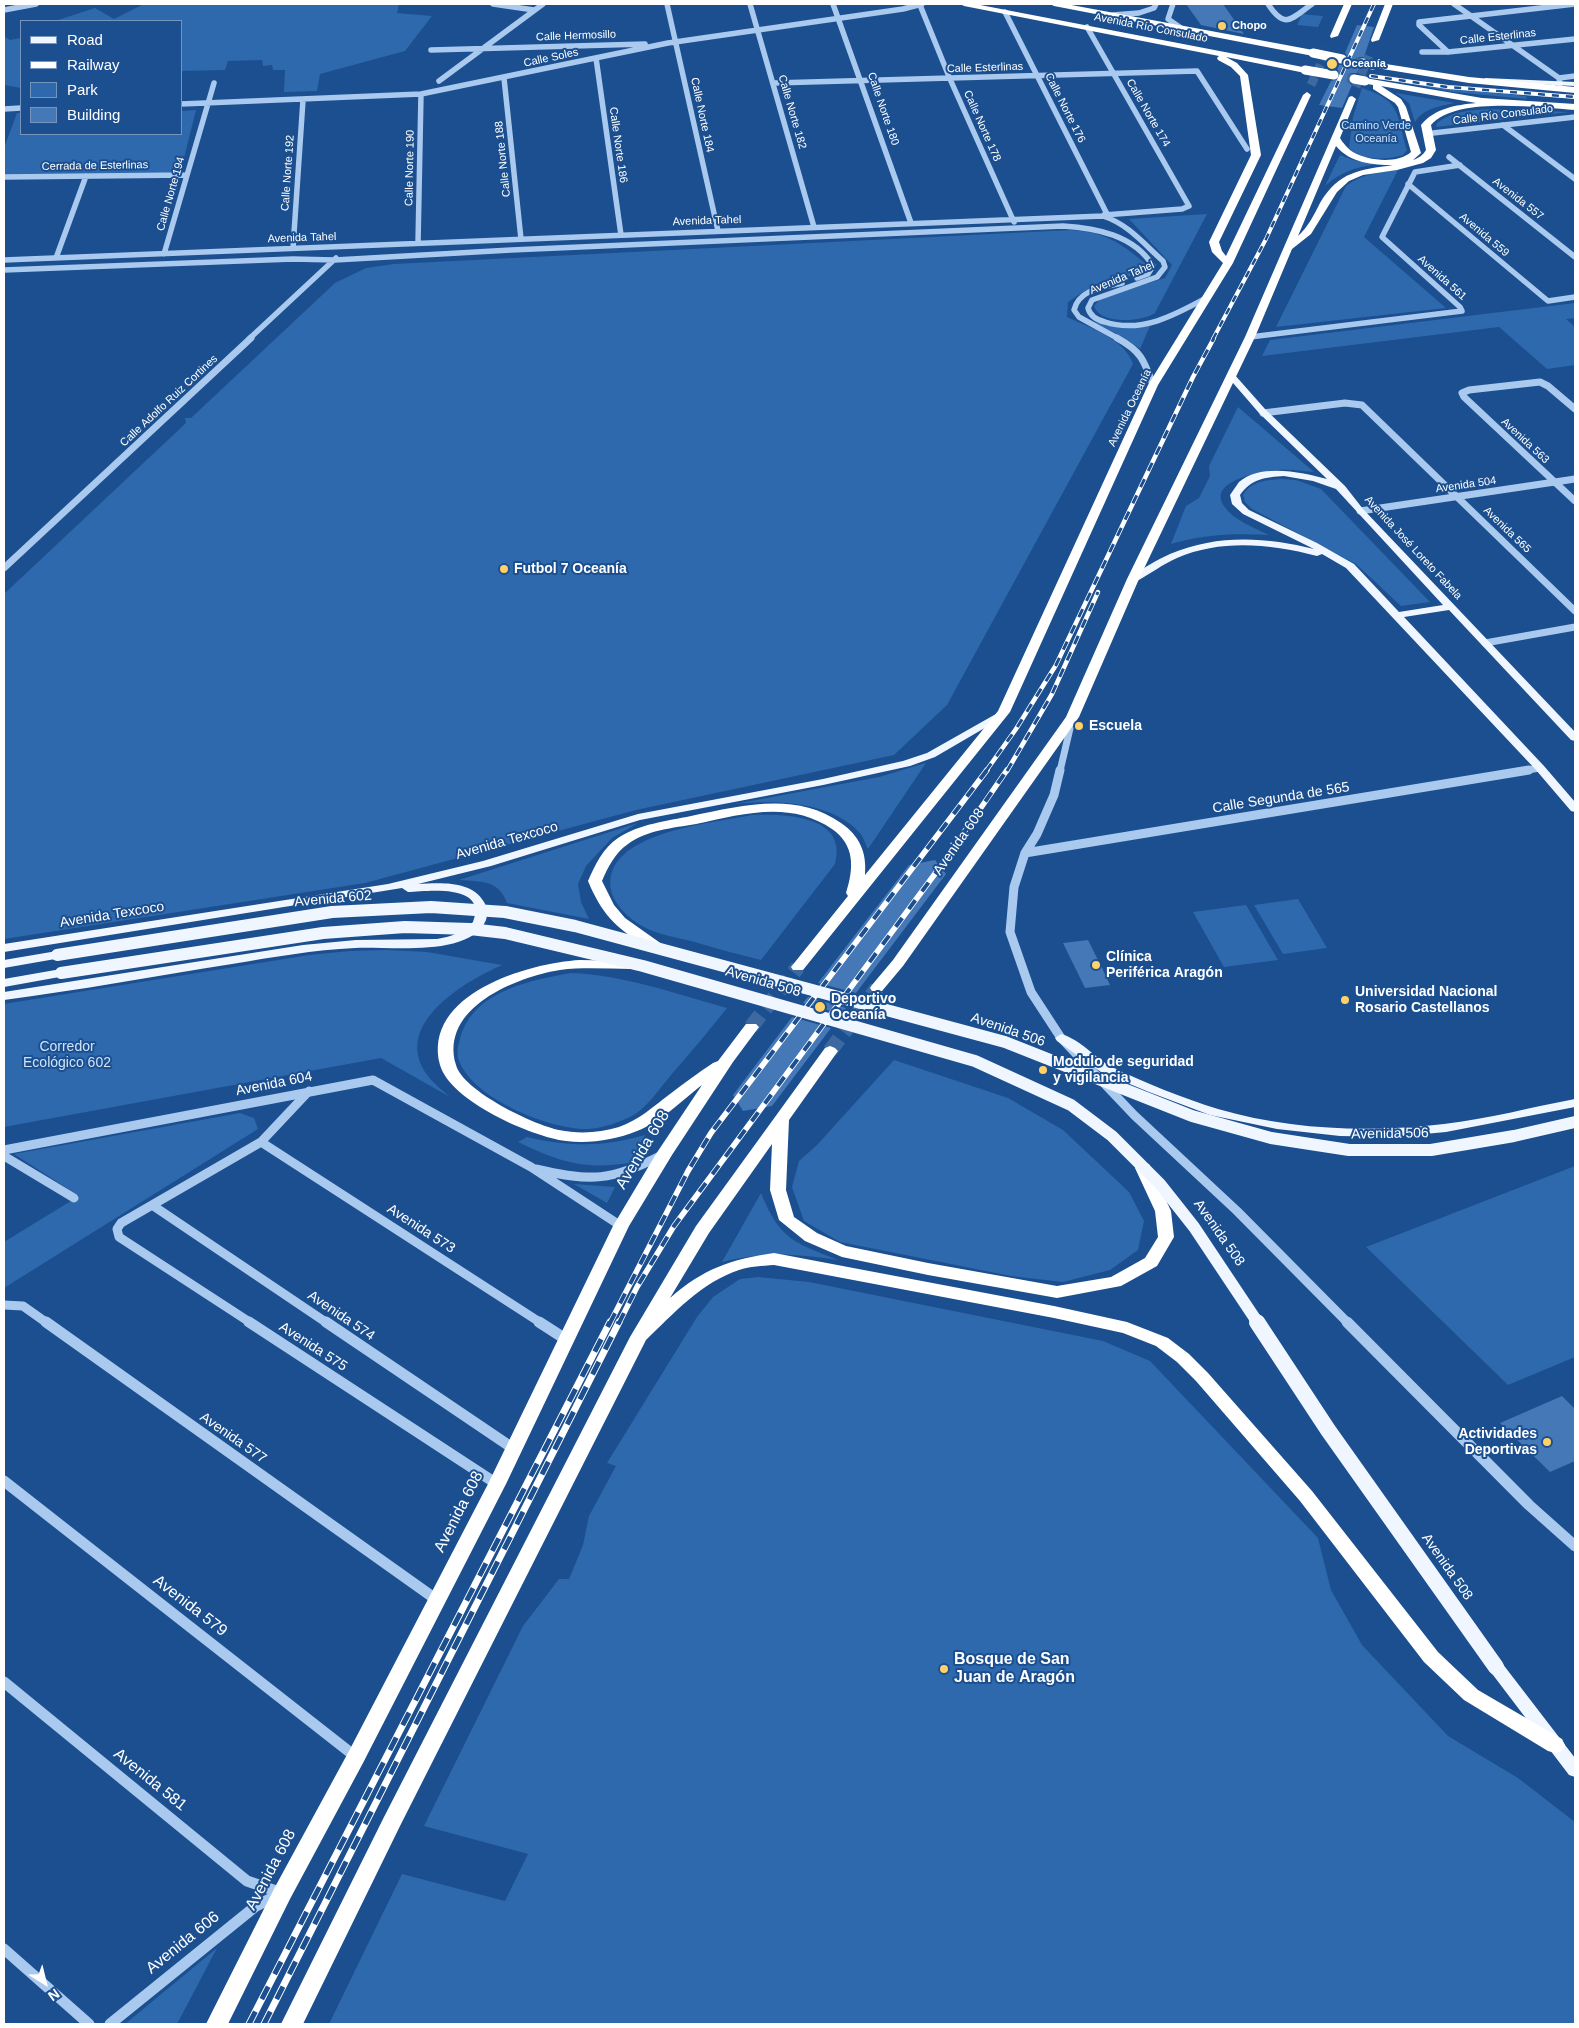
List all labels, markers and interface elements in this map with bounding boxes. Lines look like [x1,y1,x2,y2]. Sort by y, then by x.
street label: Avenida Río Consulado [1093,11,1209,45]
place label: Chopo [1232,19,1267,33]
legend [20,20,182,135]
marker: Chopo [1216,20,1228,32]
street label: Calle Esterlinas [1459,26,1537,48]
street label: Calle Hermosillo [536,28,616,44]
text: Road [67,31,103,48]
street label: Calle Soles [522,46,580,70]
text: Railway [67,56,120,73]
marker: Oceanía [1325,57,1339,71]
place label: Oceanía [1343,57,1386,71]
street label: Calle Esterlinas [947,60,1023,76]
street label: Calle Norte 180 [864,71,902,147]
street label: Calle Norte 176 [1042,71,1088,145]
street label: Calle Norte 182 [775,73,809,151]
street label: Calle Norte 184 [688,76,716,154]
street label: Calle Norte 174 [1123,77,1173,149]
text: Park [67,81,98,98]
street label: Calle Norte 178 [960,88,1004,164]
street label: Calle Río Consulado [1452,102,1554,128]
text: Building [67,106,120,123]
street label: Calle Norte 186 [606,106,630,184]
park label: Camino Verde Oceanía [1341,119,1411,145]
street label: Calle Norte 188 [492,120,514,198]
street label: Calle Norte 190 [403,130,417,206]
street label: Calle Norte 192 [279,134,297,212]
street label: Calle Norte 194 [154,155,188,233]
street label: Cerrada de Esterlinas [42,158,148,174]
street label: Avenida 557 [1490,175,1546,223]
street label: Avenida 559 [1456,210,1512,260]
street label: Avenida Tahel [672,213,742,229]
street label: Avenida Tahel [267,230,337,246]
street label: Avenida 561 [1415,253,1469,303]
street label: Avenida Tahel [1088,258,1156,298]
street label: Calle Adolfo Ruiz Cortines [118,352,220,450]
street label: Avenida Oceanía [1106,367,1154,449]
street label: Avenida 563 [1498,415,1552,467]
street label: Avenida 504 [1435,474,1497,496]
street label: Avenida José Loreto Fabela [1362,493,1464,603]
street label: Avenida 565 [1480,504,1534,556]
place label: Futbol 7 Oceanía [514,561,627,577]
marker: Futbol 7 Oceanía [498,563,510,575]
place label: Escuela [1089,718,1142,734]
marker: Escuela [1073,720,1085,732]
street label: Calle Segunda de 565 [1211,779,1351,817]
street label: Avenida 608 [930,805,988,879]
street label: Avenida Texcoco [454,818,560,864]
street label: Avenida 602 [294,887,372,911]
street label: Avenida Texcoco [59,898,165,932]
place label: Clínica Periférica Aragón [1106,949,1223,982]
marker: Clínica Periférica Aragón [1090,959,1102,971]
street label: Avenida 508 [723,963,803,1001]
place label: Universidad Nacional Rosario Castellanos [1355,984,1497,1016]
place label: Deportivo Oceanía [831,991,896,1024]
marker: Universidad Nacional Rosario Castellanos [1339,994,1351,1006]
marker: Deportivo Oceanía [813,1000,827,1014]
street label: Avenida 506 [969,1009,1047,1051]
park label: Corredor Ecológico 602 [23,1039,111,1072]
place label: Modulo de seguridad y vigilancia [1053,1054,1194,1086]
marker: Modulo de seguridad y vigilancia [1037,1064,1049,1076]
street label: Avenida 604 [234,1068,314,1100]
street label: Avenida 608 [612,1107,674,1193]
street label: Avenida 506 [1351,1125,1429,1143]
street label: Avenida 508 [1190,1196,1248,1270]
street label: Avenida 573 [384,1201,458,1257]
street label: Avenida 574 [304,1287,378,1345]
street label: Avenida 575 [276,1319,350,1375]
street label: Avenida 577 [196,1409,270,1467]
place label: Actividades Deportivas [1458,1426,1537,1458]
marker: Actividades Deportivas [1541,1436,1553,1448]
street label: Avenida 608 [430,1468,488,1556]
street label: Avenida 508 [1418,1530,1476,1604]
street label: Avenida 579 [149,1571,231,1641]
place label: Bosque de San Juan de Aragón [954,1650,1075,1688]
marker: Bosque de San Juan de Aragón [938,1663,950,1675]
street label: Avenida 581 [110,1745,190,1815]
street label: Avenida 608 [242,1826,300,1914]
street label: Avenida 606 [143,1908,223,1978]
north arrow [20,1958,70,2008]
text: N [45,1986,63,2005]

